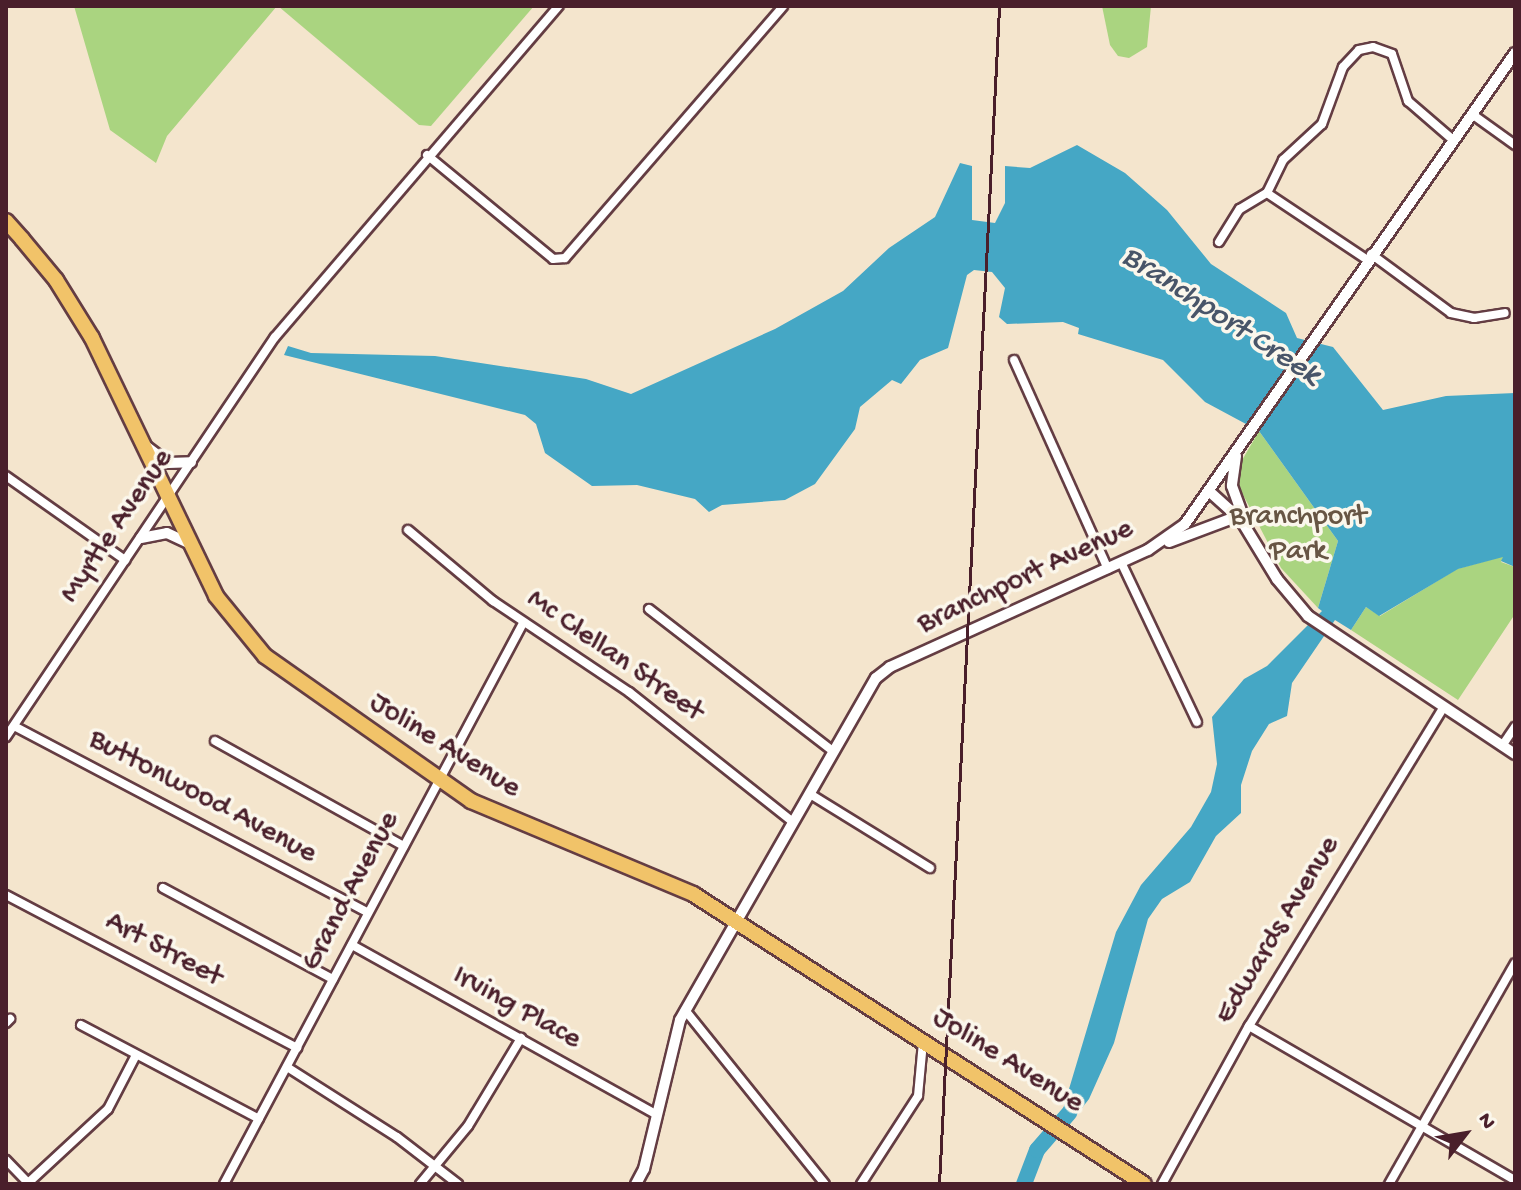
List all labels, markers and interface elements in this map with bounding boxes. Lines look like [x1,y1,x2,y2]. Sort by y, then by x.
water label: Branchport Creek [1114,239,1326,395]
street label: Myrtle Avenue [53,443,183,611]
park label: Branchport Park [1230,500,1366,570]
street label: Branchport Avenue [912,512,1140,644]
street label: Mc Clellan Street [519,583,709,731]
street label: Joline Avenue [362,686,526,808]
street label: Buttonwood Avenue [82,723,322,873]
street label: Grand Avenue [295,806,409,978]
street label: Edwards Avenue [1209,831,1349,1031]
street label: Art Street [98,905,228,997]
street label: Irving Place [445,959,587,1059]
street label: Joline Avenue [925,1001,1089,1123]
north arrow [1425,1094,1505,1174]
text: N [1471,1109,1500,1134]

